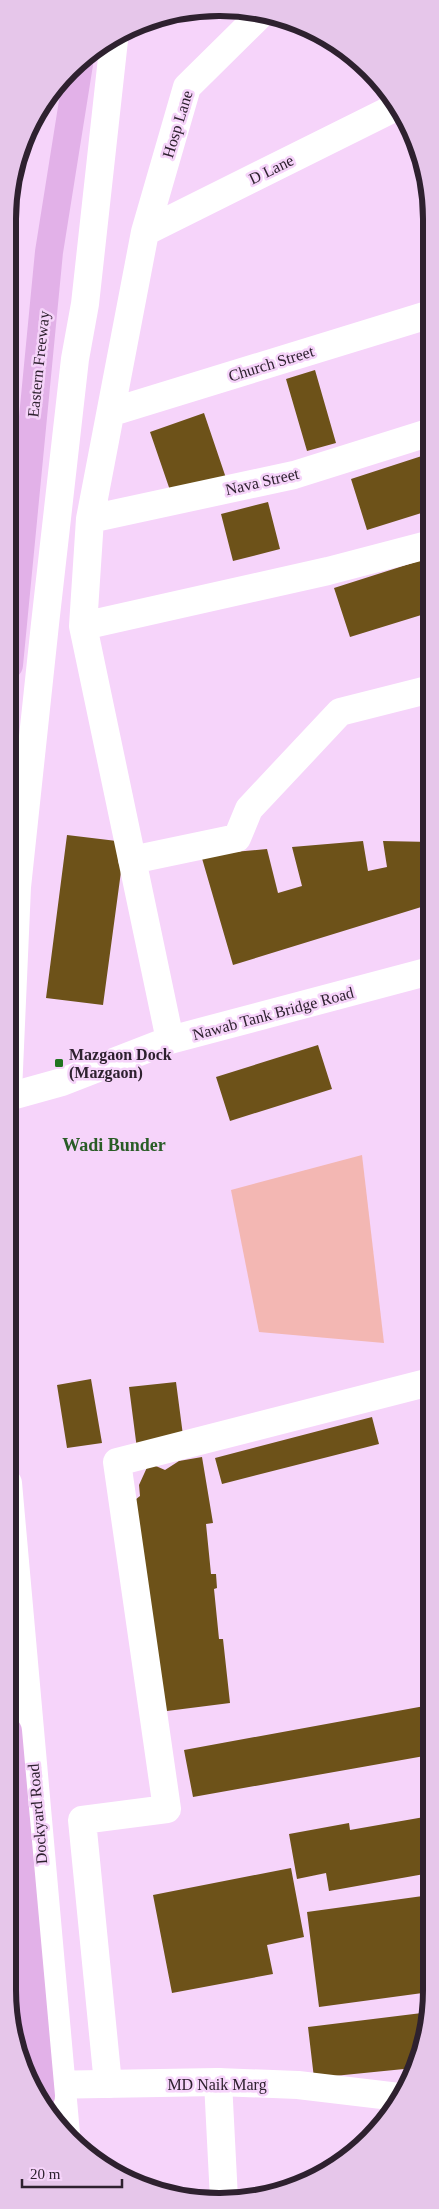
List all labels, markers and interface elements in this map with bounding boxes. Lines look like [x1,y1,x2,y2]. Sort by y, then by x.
street label: Hosp Lane [159,88,197,160]
street label: D Lane [246,151,296,188]
street label: Eastern Freeway [24,310,54,418]
street label: Church Street [226,342,316,385]
street label: Nava Street [224,465,301,498]
street label: Nawab Tank Bridge Road [191,984,356,1044]
place label: Mazgaon Dock (Mazgaon) [69,1046,172,1082]
marker: Mazgaon Dock (Mazgaon) [53,1057,65,1069]
district label: Wadi Bunder [62,1135,166,1155]
street label: Dockyard Road [25,1763,51,1865]
street label: MD Naik Marg [167,2076,267,2094]
scale bar [22,2156,122,2188]
text: 20 m [30,2166,61,2182]

